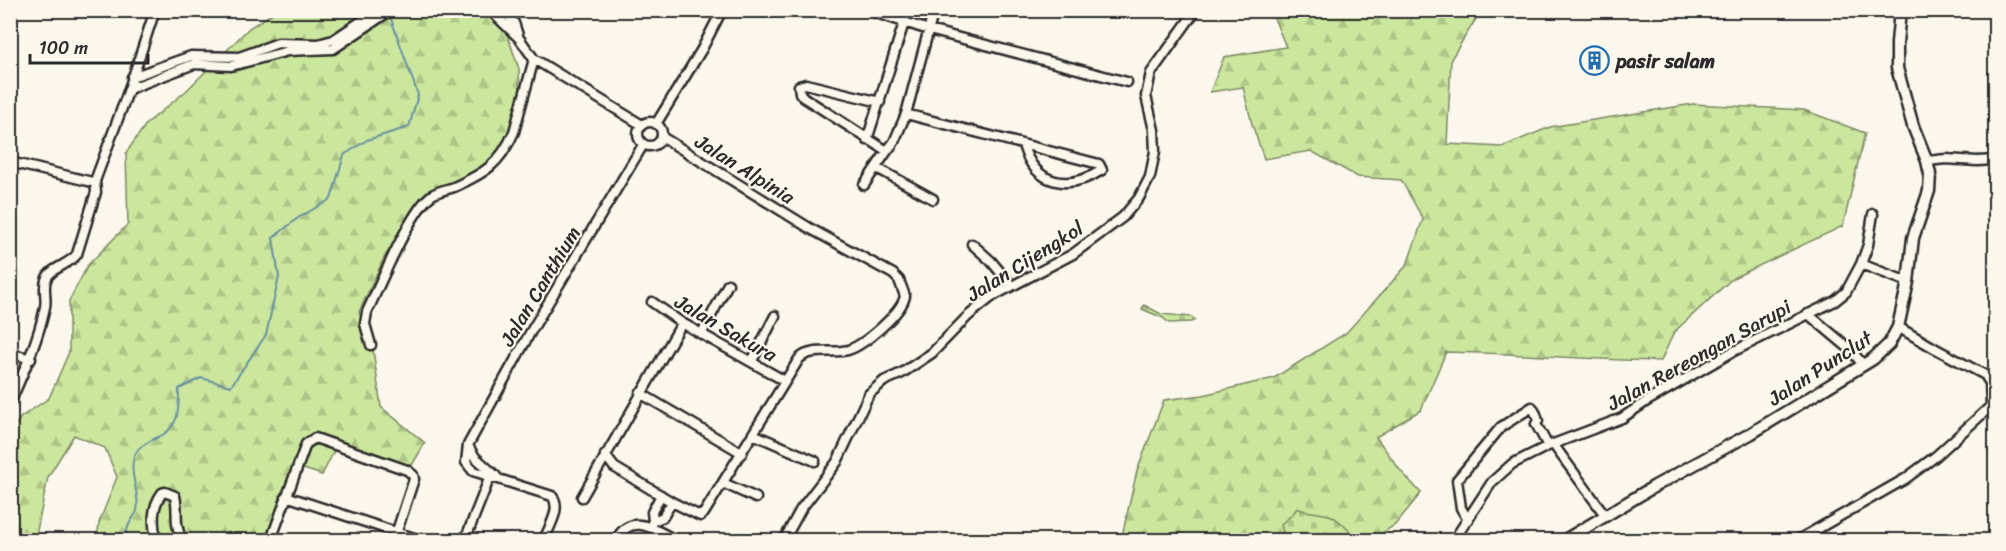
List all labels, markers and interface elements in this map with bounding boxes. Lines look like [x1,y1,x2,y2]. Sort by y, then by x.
scale bar [30,27,148,65]
text: 100 m [39,32,88,64]
place label: pasir salam [1614,44,1715,79]
building icon: pasir salam [1579,45,1611,77]
street label: Jalan Alpinia [687,124,802,215]
street label: Jalan Cijengkol [959,211,1092,312]
street label: Jalan Canthium [490,219,590,354]
street label: Jalan Sakura [667,284,784,372]
street label: Jalan Rereongan Sarupi [1600,290,1798,421]
street label: Jalan Punclut [1760,321,1880,416]

